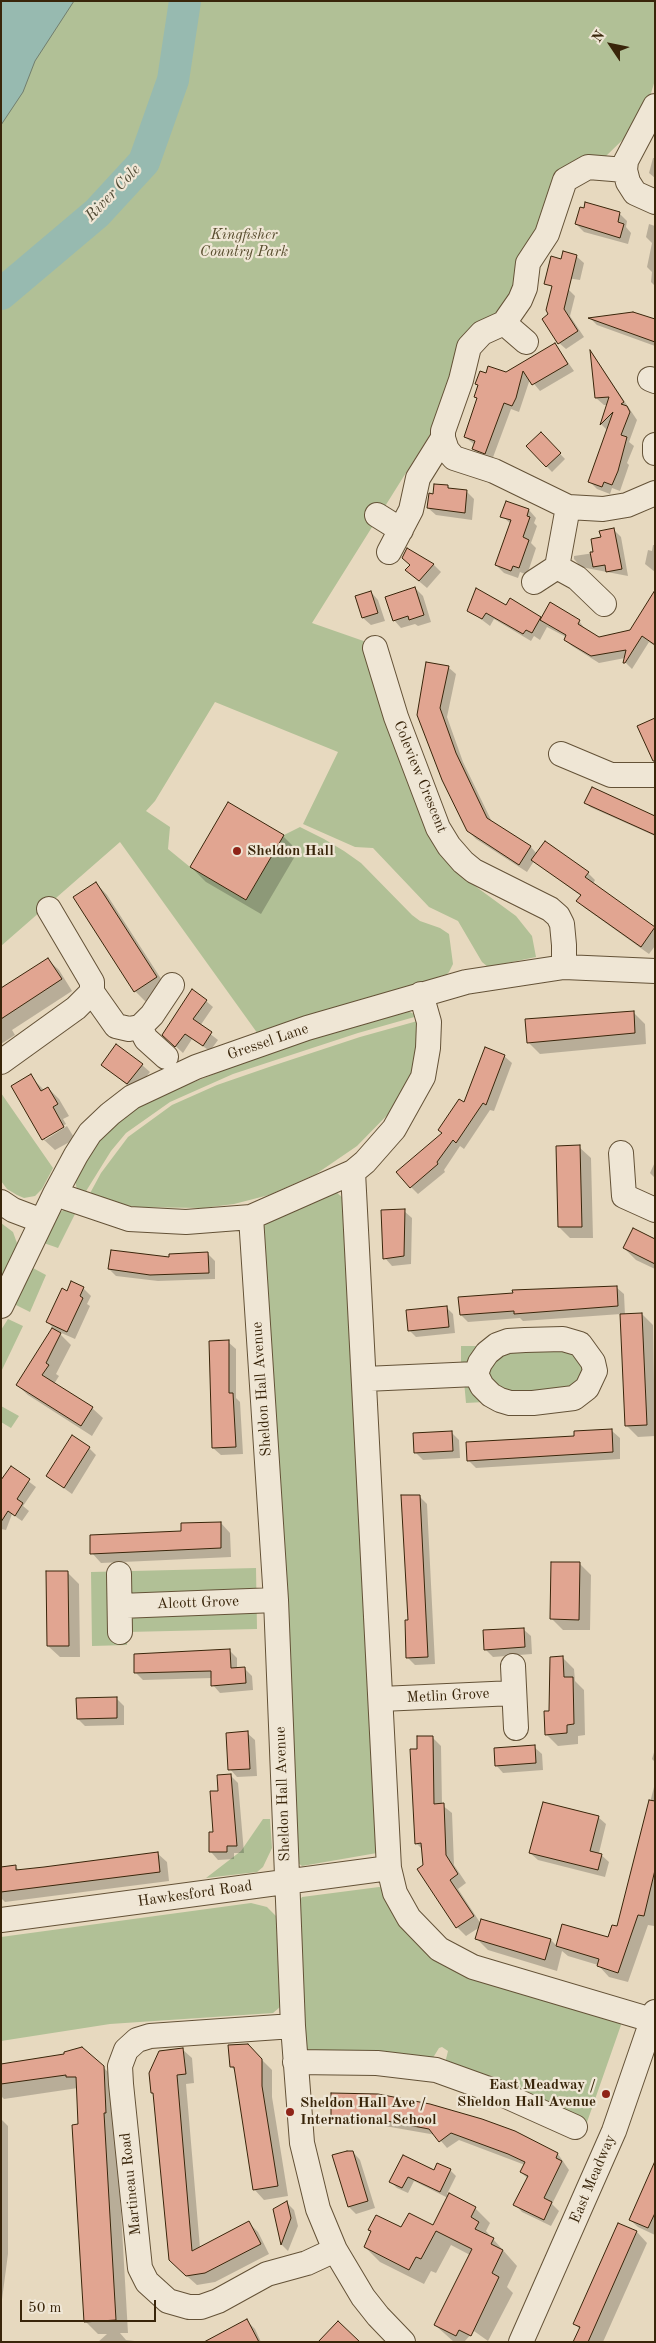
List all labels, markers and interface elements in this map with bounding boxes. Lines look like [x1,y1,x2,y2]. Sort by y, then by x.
north arrow [586,20,636,70]
text: N [590,28,607,45]
water label: River Cole [81,161,145,225]
park label: Kingfisher Country Park [200,226,288,261]
street label: Coleview Crescent [389,718,451,836]
place label: Sheldon Hall [247,842,334,860]
marker: Sheldon Hall [231,845,243,857]
street label: Gressel Lane [225,1020,311,1064]
street label: Sheldon Hall Avenue [248,1321,276,1457]
street label: Alcott Grove [157,1593,239,1613]
street label: Metlin Grove [406,1685,490,1707]
street label: Sheldon Hall Avenue [272,1726,294,1862]
street label: Hawkesford Road [136,1877,254,1911]
place label: East Meadway / Sheldon Hall Avenue [457,2076,596,2111]
marker: East Meadway / Sheldon Hall Avenue [600,2088,612,2100]
place label: Sheldon Hall Ave / International School [300,2094,437,2129]
marker: Sheldon Hall Ave / International School [284,2106,296,2118]
street label: Martineau Road [117,2132,145,2236]
street label: East Meadway [566,2132,620,2226]
scale bar [22,2290,159,2322]
text: 50 m [28,2301,62,2316]

